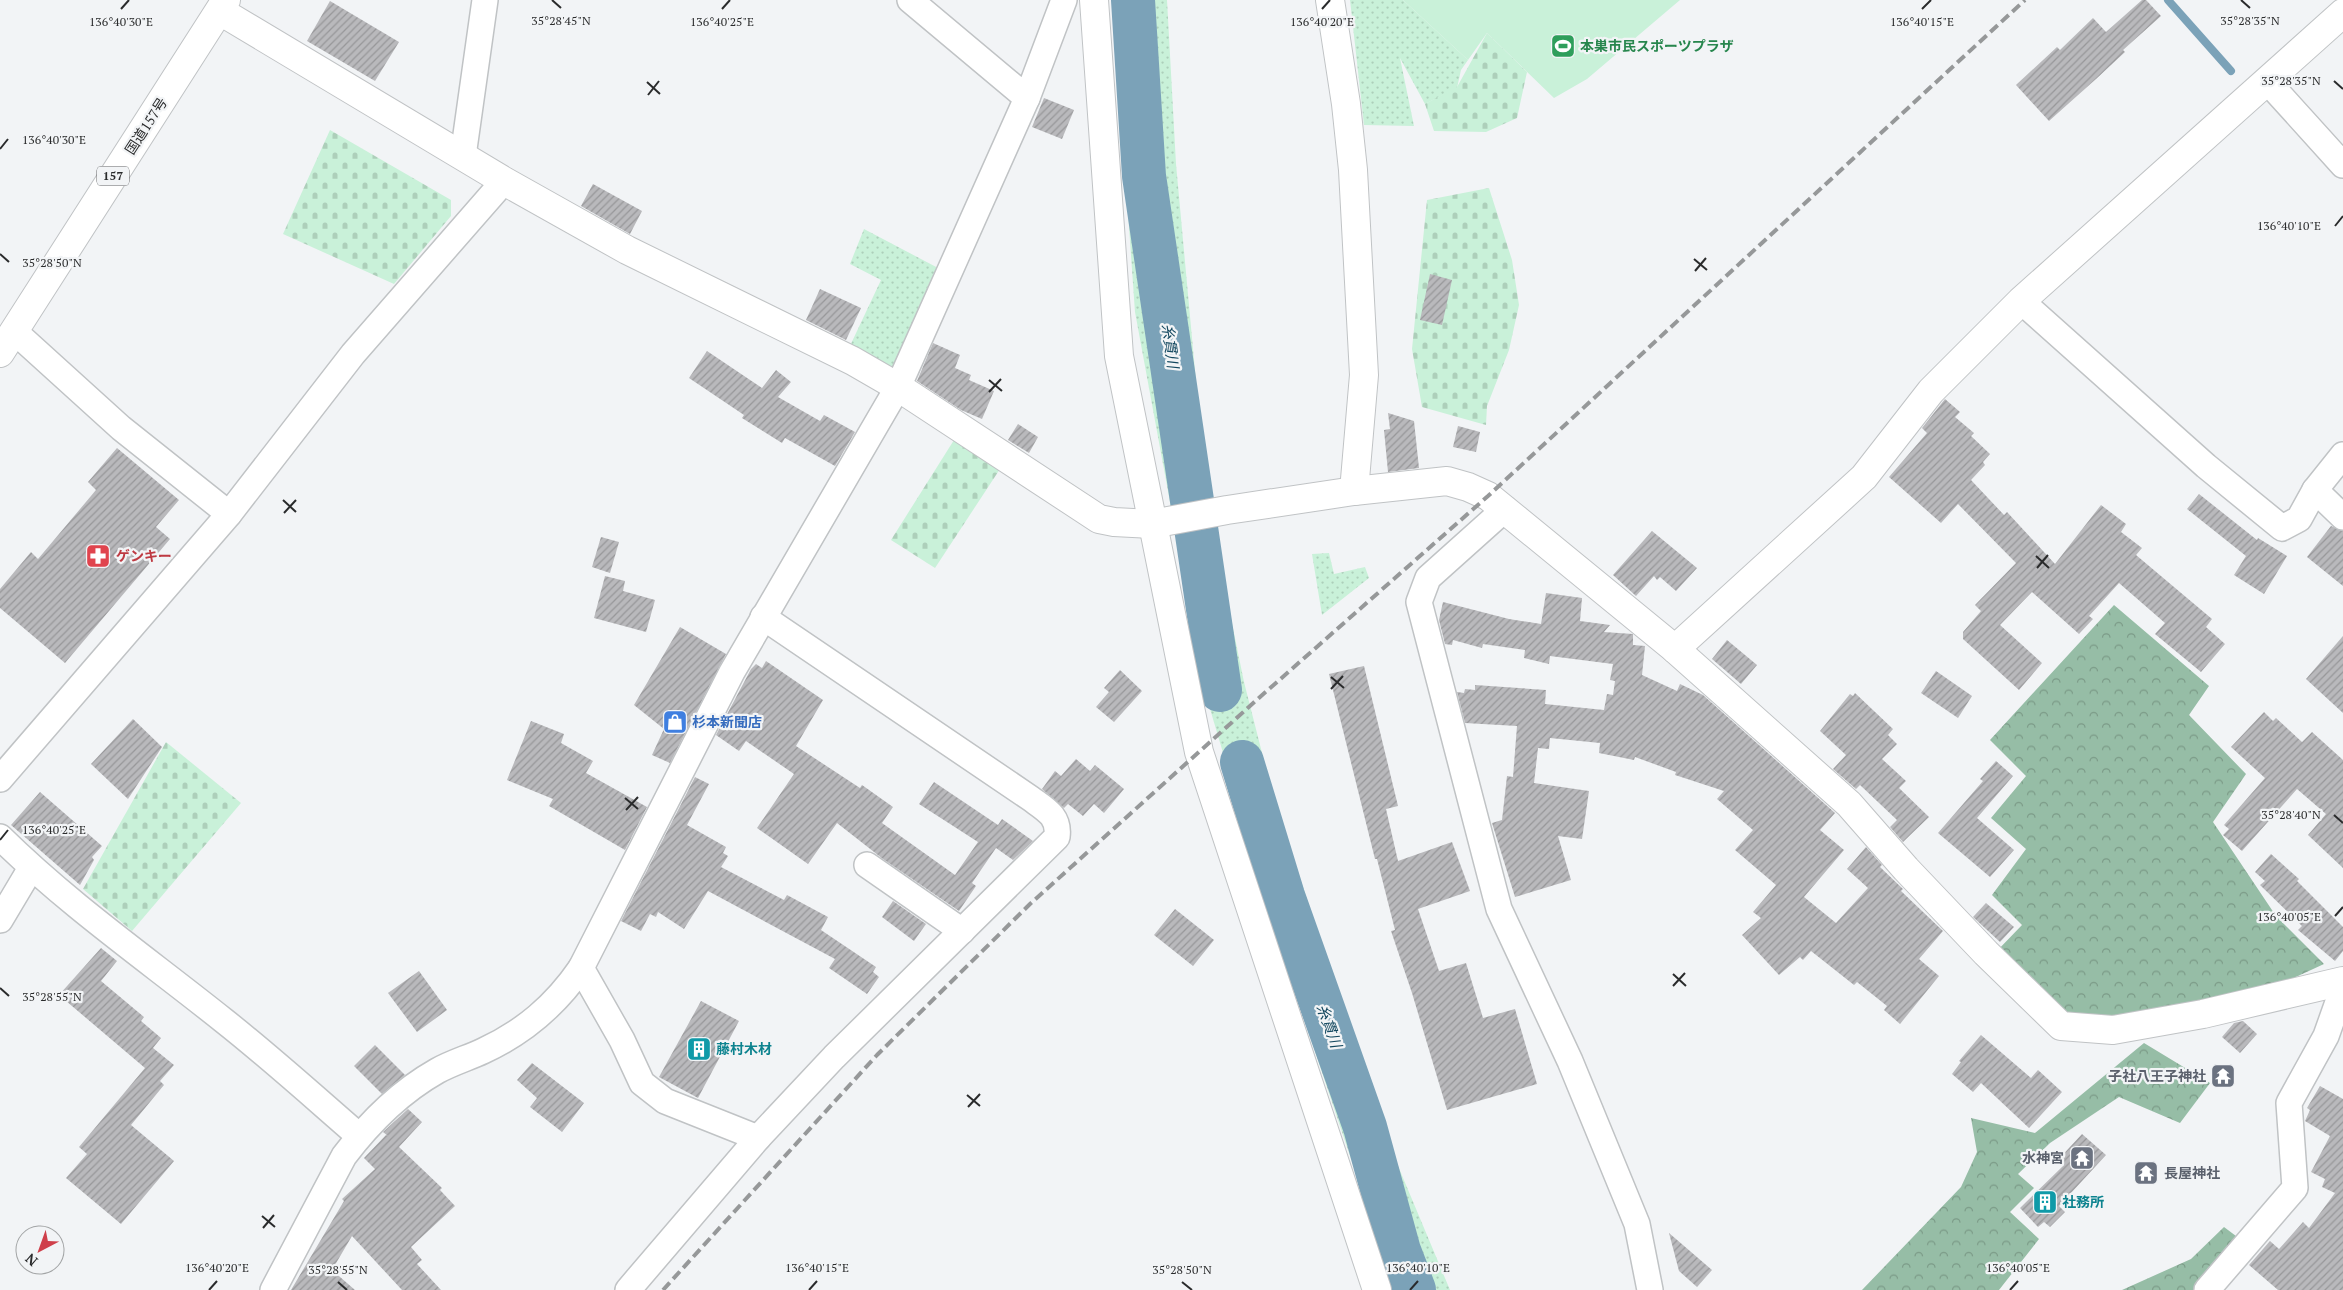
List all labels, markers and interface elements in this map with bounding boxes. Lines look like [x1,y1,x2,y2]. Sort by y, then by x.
text: 35°28'45"N [531,13,591,28]
text: 35°28'35"N [2220,13,2280,28]
text: 136°40'30"E [89,14,153,29]
text: 136°40'25"E [690,14,754,29]
text: 136°40'20"E [1290,14,1354,29]
text: 136°40'15"E [1890,14,1954,29]
sports icon: 本巣市民スポーツプラザ [1550,33,1576,59]
place label: 本巣市民スポーツプラザ [1580,36,1734,55]
text: 35°28'35"N [2261,73,2321,88]
street label: 国道157号 [120,94,171,158]
text: 136°40'30"E [22,132,86,147]
road number: 157 [97,167,129,186]
text: 136°40'10"E [2257,218,2321,233]
text: 35°28'50"N [22,255,82,270]
water label: 糸貫川 [1158,322,1184,372]
pharmacy icon: ゲンキー [85,543,111,569]
place label: ゲンキー [116,546,172,565]
shop icon: 杉本新聞店 [662,709,688,735]
place label: 杉本新聞店 [692,712,762,731]
text: 35°28'40"N [2261,807,2321,822]
text: 136°40'25"E [22,822,86,837]
text: 136°40'05"E [2257,909,2321,924]
text: 35°28'55"N [22,989,82,1004]
water label: 糸貫川 [1313,1001,1348,1052]
building icon: 藤村木材 [686,1036,712,1062]
place label: 藤村木材 [716,1039,772,1058]
temple icon: 子社八王子神社 [2210,1063,2236,1089]
place label: 子社八王子神社 [2108,1066,2206,1085]
temple icon: 水神宮 [2069,1145,2095,1171]
place label: 水神宮 [2022,1148,2064,1167]
temple icon: 長屋神社 [2133,1160,2159,1186]
place label: 長屋神社 [2164,1163,2220,1182]
building icon: 社務所 [2032,1189,2058,1215]
place label: 社務所 [2062,1192,2104,1211]
north arrow [15,1225,65,1275]
text: N [21,1249,41,1271]
text: 136°40'20"E [185,1260,249,1275]
text: 136°40'15"E [785,1260,849,1275]
text: 136°40'10"E [1386,1260,1450,1275]
text: 136°40'05"E [1986,1260,2050,1275]
text: 35°28'55"N [308,1262,368,1277]
text: 35°28'50"N [1152,1262,1212,1277]

